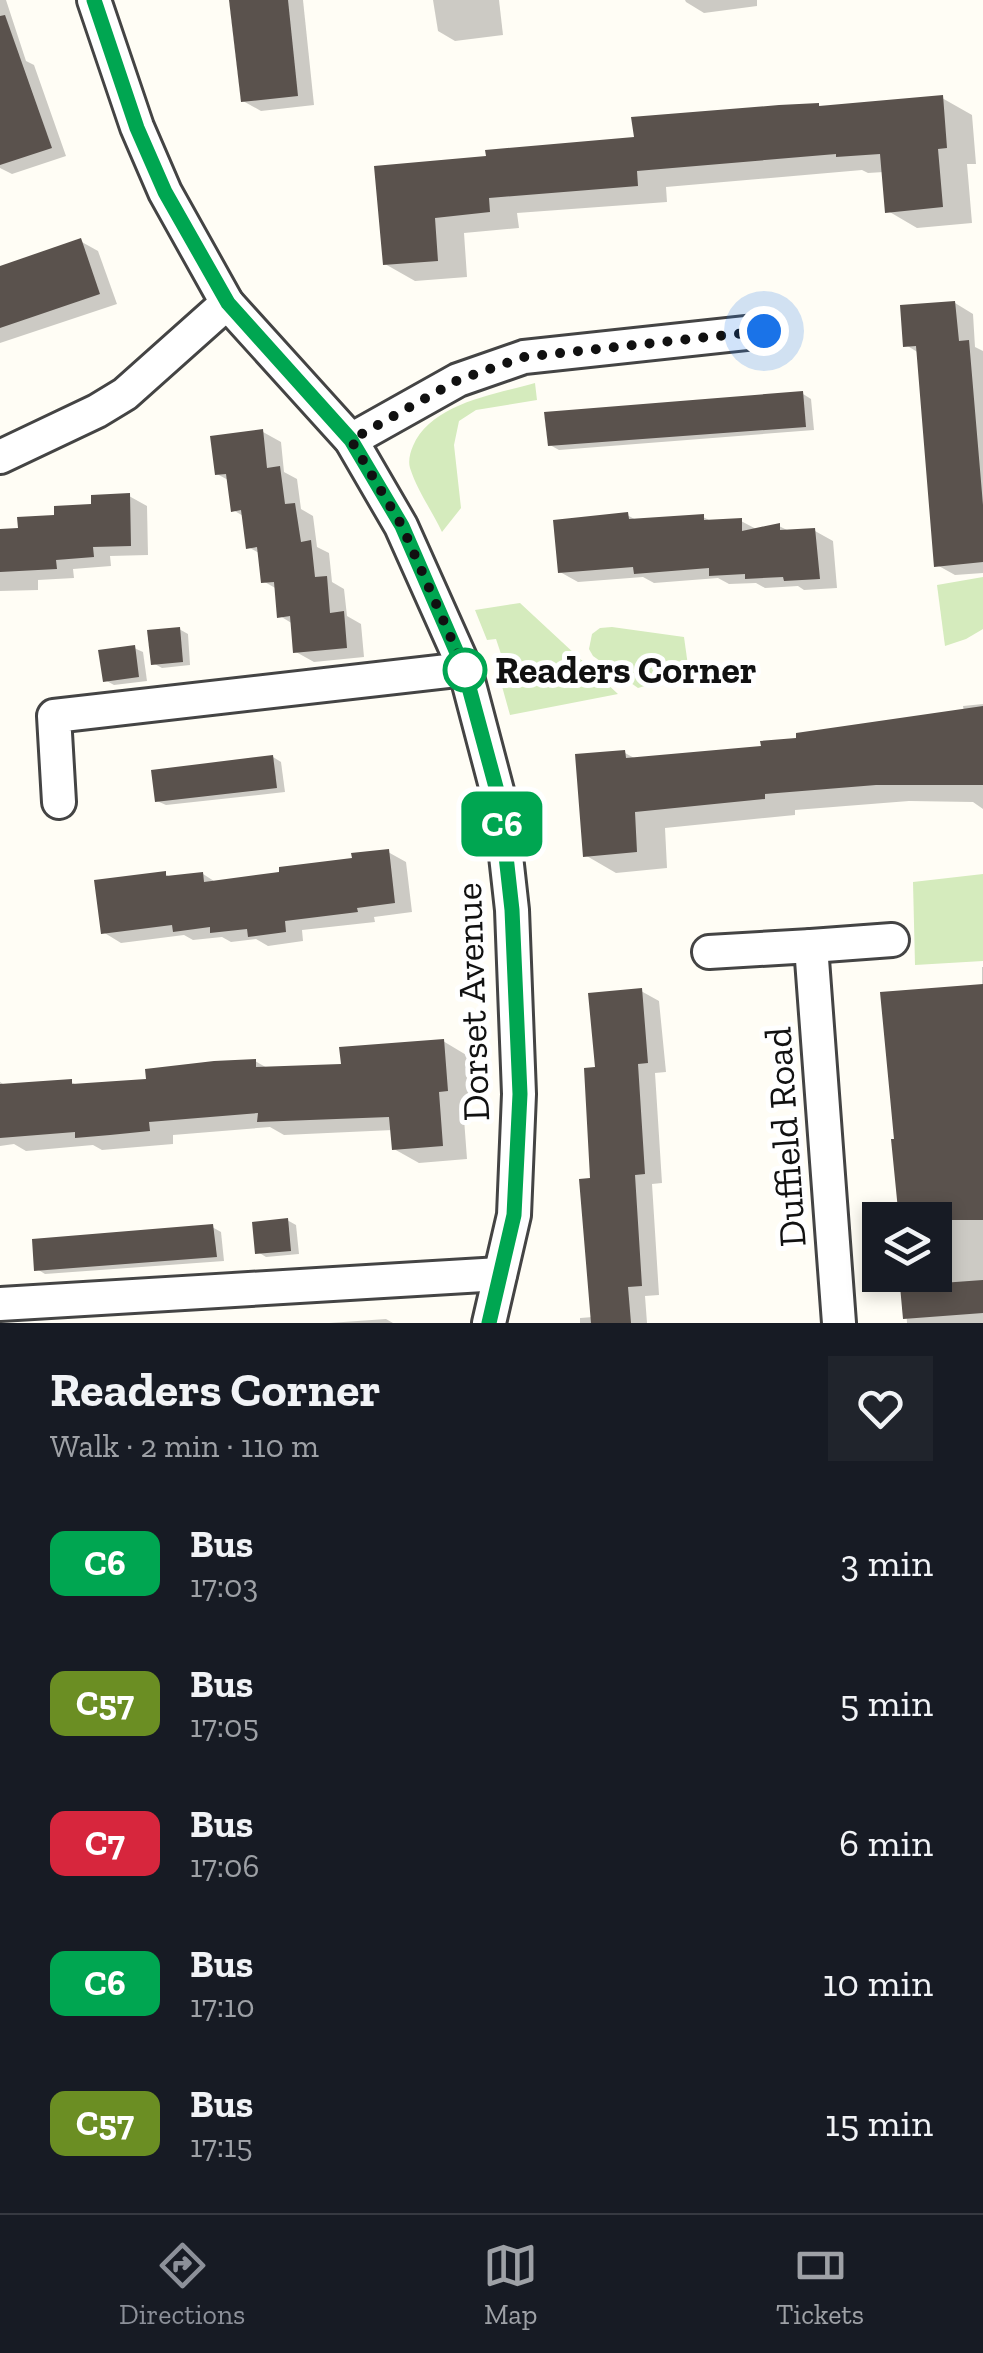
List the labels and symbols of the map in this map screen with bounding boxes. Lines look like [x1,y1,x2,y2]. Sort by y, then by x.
your location [739,306,789,356]
place label: Readers Corner [495,647,757,693]
marker: Readers Corner [444,649,486,691]
line badge: C6 [457,792,547,856]
street label: Dorset Avenue [445,882,499,1122]
street label: Duffield Road [754,1025,816,1248]

